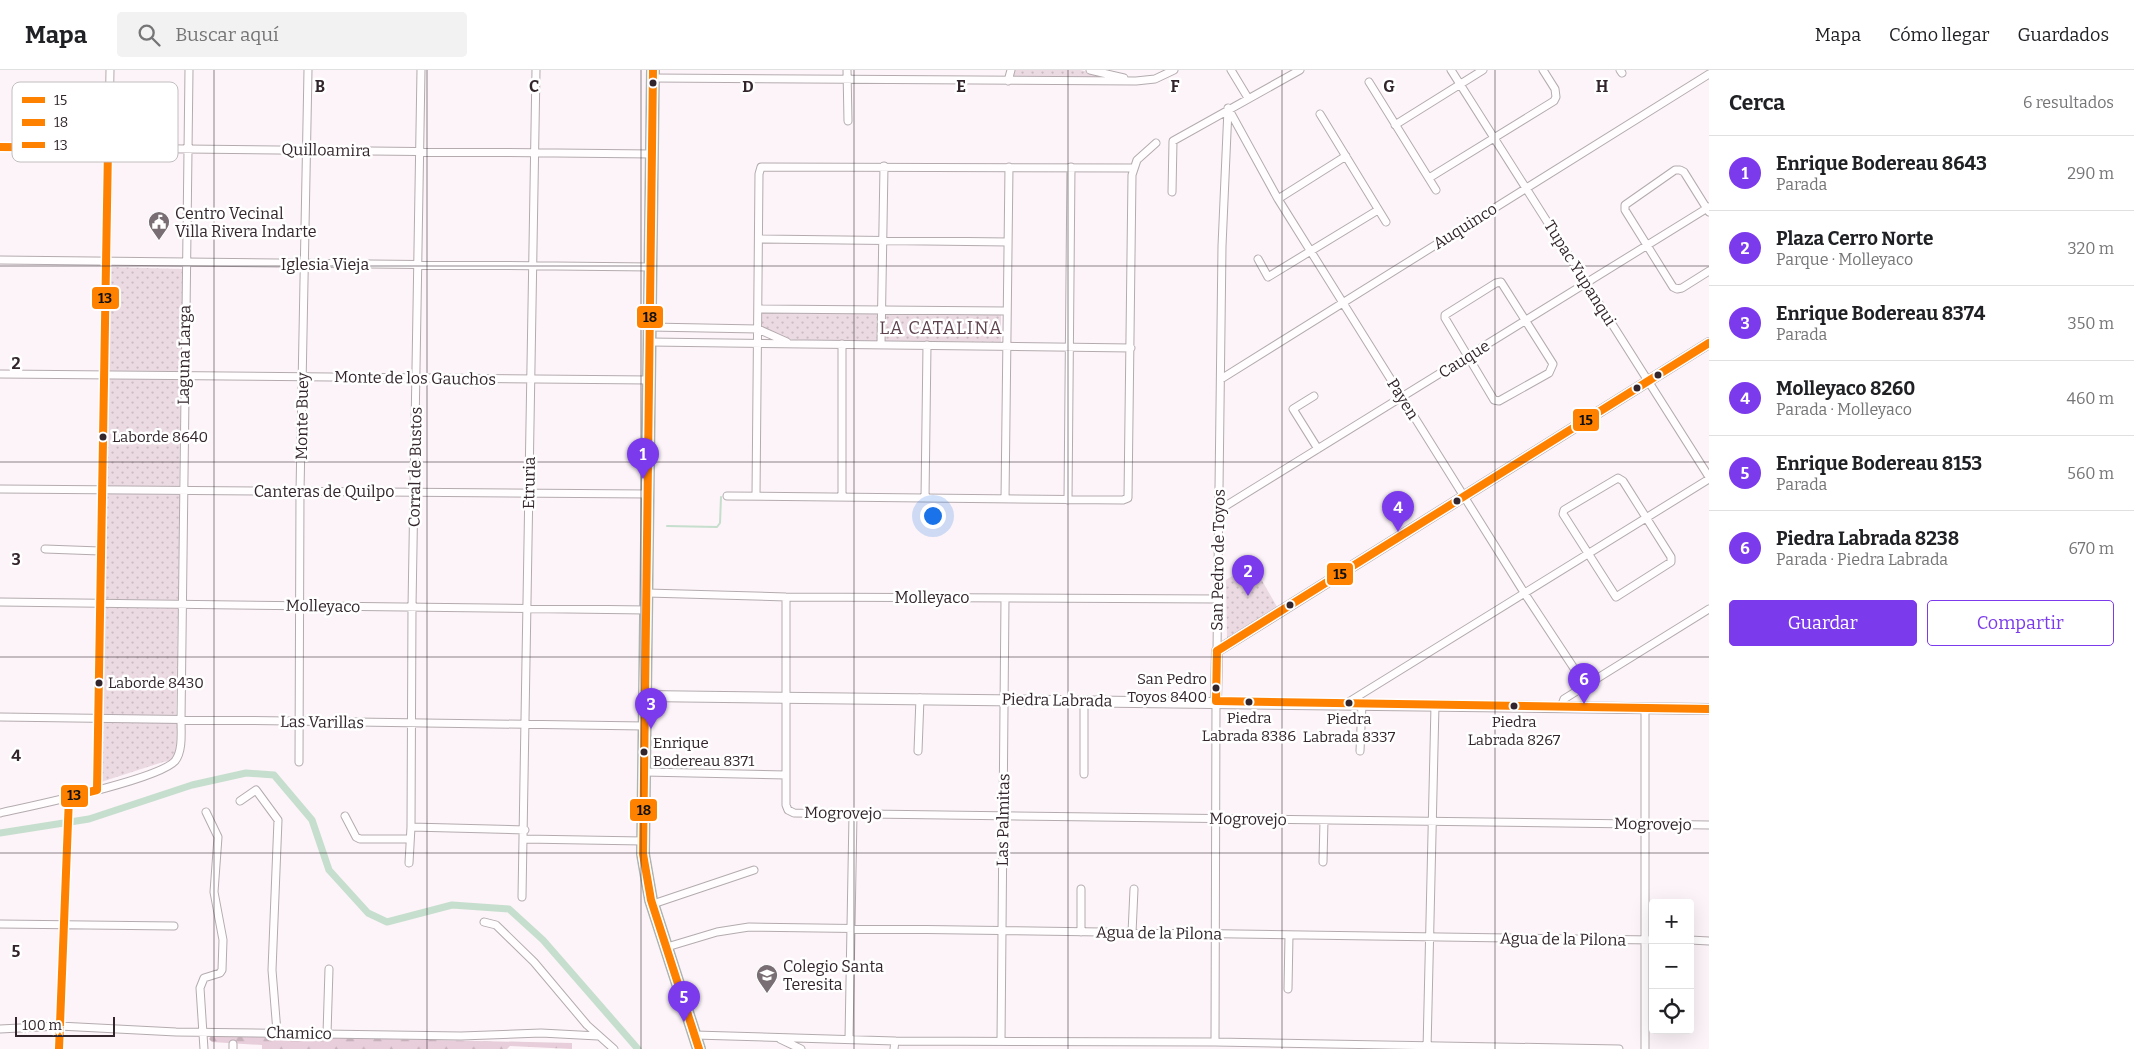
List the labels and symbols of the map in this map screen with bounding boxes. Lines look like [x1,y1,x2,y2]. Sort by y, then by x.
text: B [315,77,325,96]
text: C [529,77,539,96]
text: D [742,77,754,96]
text: E [956,77,966,96]
text: F [1171,77,1180,96]
text: G [1383,77,1395,96]
text: H [1596,77,1609,96]
unlabelled marker [648,78,658,88]
legend [12,82,178,162]
text: 15 [54,92,67,109]
text: 18 [54,114,68,131]
text: 13 [54,137,68,154]
street label: Quilloamira [281,140,371,160]
street label: Auquinco [1429,199,1501,253]
place label: Centro Vecinal Villa Rivera Indarte [175,204,316,241]
public building icon: Centro Vecinal Villa Rivera Indarte [147,210,171,241]
street label: Tupac Yupanqui [1540,217,1620,329]
street label: Iglesia Vieja [281,255,369,274]
line badge: 13 [91,286,120,310]
text: 13 [98,290,112,307]
street label: Laguna Larga [174,305,194,405]
line badge: 18 [636,305,664,329]
text: 18 [643,309,657,326]
district label: LA CATALINA [879,317,1003,339]
street label: Cauque [1435,336,1493,382]
text: 2 [11,354,21,373]
street label: Monte de los Gauchos [334,367,496,389]
unlabelled marker [1653,370,1663,380]
street label: Monte Buey [292,371,312,460]
street label: Payen [1383,375,1423,423]
unlabelled marker [1632,383,1642,393]
street label: Corral de Bustos [404,407,426,527]
line badge: 15 [1572,408,1600,432]
text: 15 [1579,412,1593,429]
place label: Laborde 8640 [112,428,208,446]
marker: Laborde 8640 [98,432,108,442]
pin: 1 [627,438,659,479]
street label: Etruria [519,456,539,509]
street label: Canteras de Quilpo [254,482,394,501]
street label: San Pedro de Toyos [1207,489,1229,631]
pin: 4 [1382,491,1414,532]
unlabelled marker [1452,496,1462,506]
your location [920,503,946,529]
text: 3 [11,550,21,569]
pin: 2 [1232,555,1264,596]
line badge: 15 [1326,562,1354,586]
text: 15 [1333,566,1347,583]
street label: Molleyaco [895,588,969,607]
street label: Molleyaco [285,596,361,616]
unlabelled marker [1285,600,1295,610]
pin: 6 [1568,663,1600,704]
place label: San Pedro Toyos 8400 [1127,670,1207,706]
place label: Laborde 8430 [108,674,204,692]
marker: Laborde 8430 [94,678,104,688]
marker: San Pedro Toyos 8400 [1211,683,1221,693]
pin: 3 [635,688,667,729]
street label: Piedra Labrada [1001,690,1113,710]
marker: Piedra Labrada 8386 [1244,697,1254,707]
marker: Piedra Labrada 8337 [1344,698,1354,708]
marker: Piedra Labrada 8267 [1509,701,1519,711]
place label: Piedra Labrada 8386 [1202,709,1296,745]
place label: Piedra Labrada 8337 [1303,710,1396,746]
street label: Las Varillas [280,712,364,732]
place label: Piedra Labrada 8267 [1468,713,1561,749]
place label: Enrique Bodereau 8371 [653,734,754,770]
text: 4 [11,746,21,765]
marker: Enrique Bodereau 8371 [639,747,649,757]
street label: Las Palmitas [993,773,1013,867]
line badge: 13 [60,784,89,808]
text: 13 [67,787,81,804]
line badge: 18 [629,798,658,822]
text: 18 [637,802,651,819]
street label: Mogrovejo [804,803,882,823]
street label: Mogrovejo [1209,809,1287,829]
street label: Mogrovejo [1614,814,1692,834]
street label: Agua de la Pilona [1096,922,1223,944]
street label: Agua de la Pilona [1500,928,1627,950]
text: 5 [12,942,21,961]
place label: Colegio Santa Teresita [783,957,884,994]
school or university icon: Colegio Santa Teresita [755,963,779,994]
pin: 5 [668,981,700,1022]
scale bar [15,1014,115,1037]
street label: Chamico [266,1023,332,1043]

